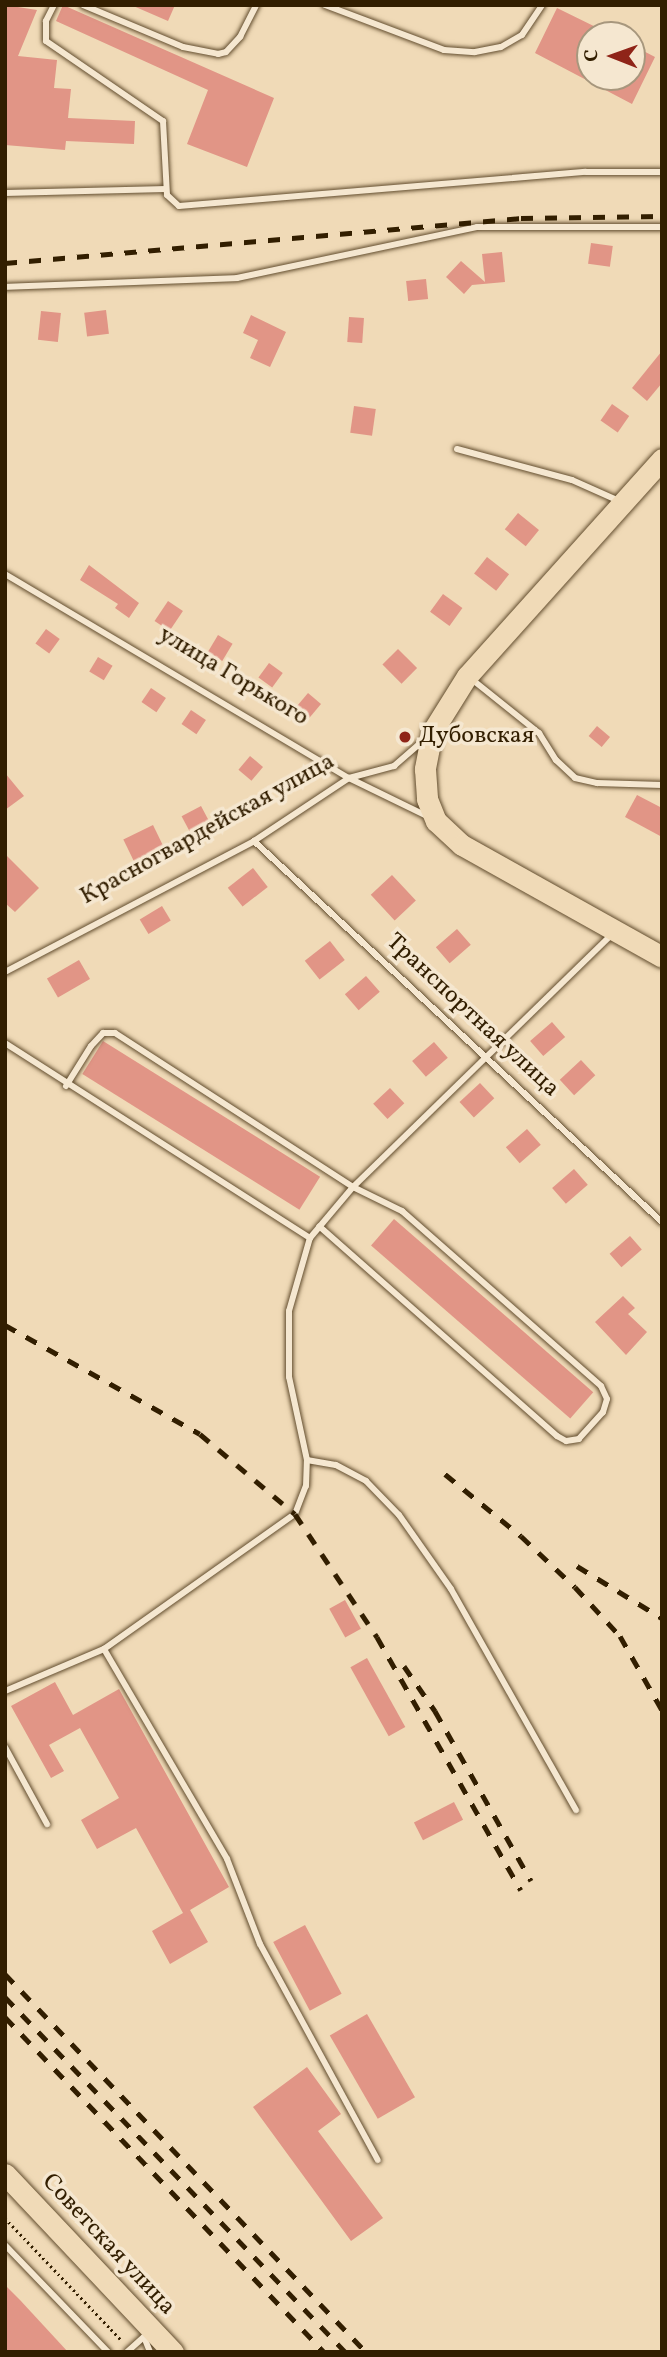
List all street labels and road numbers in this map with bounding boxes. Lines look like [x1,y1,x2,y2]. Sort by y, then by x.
street label: улица Горького [153,621,313,733]
street label: Красногвардейская улица [76,748,340,912]
street label: Транспортная улица [379,928,565,1104]
street label: Советская улица [35,2168,181,2322]

